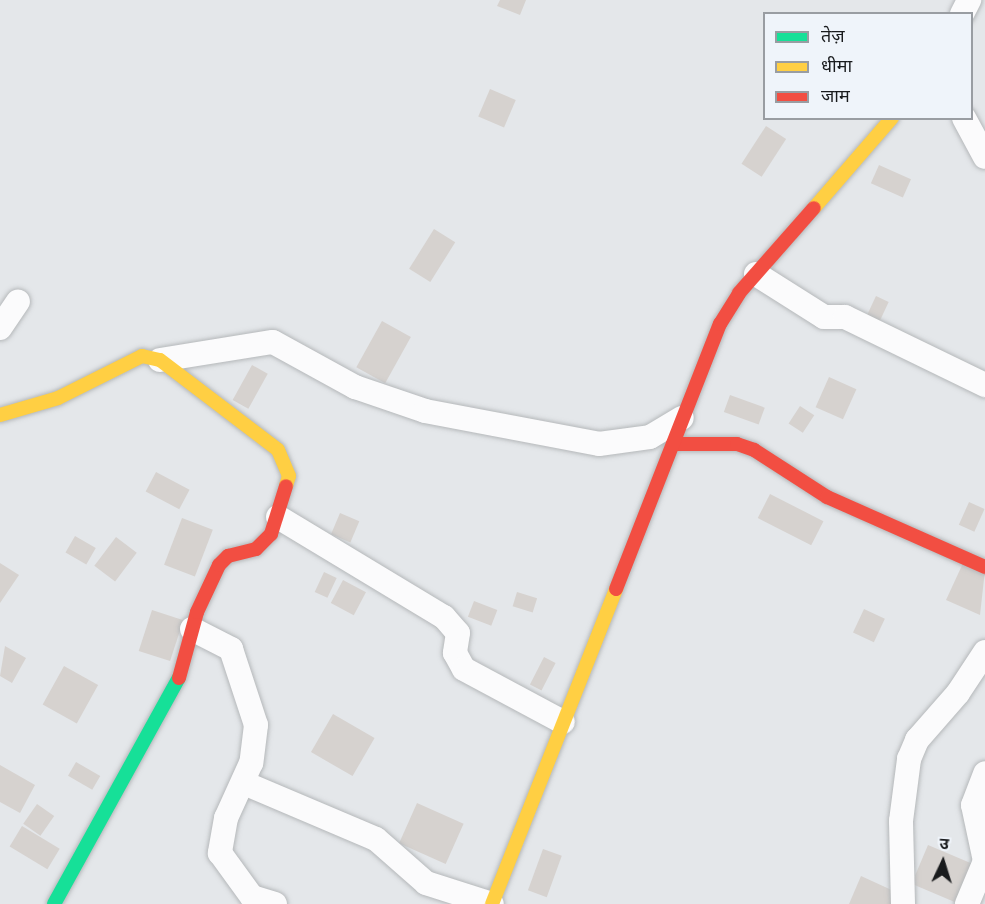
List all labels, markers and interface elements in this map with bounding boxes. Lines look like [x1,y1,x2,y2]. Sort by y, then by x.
legend [763,12,973,120]
text: तेज़ [821,25,845,46]
text: धीमा [821,55,852,76]
text: जाम [821,85,850,106]
north arrow [913,832,973,892]
text: उ [939,834,950,853]

